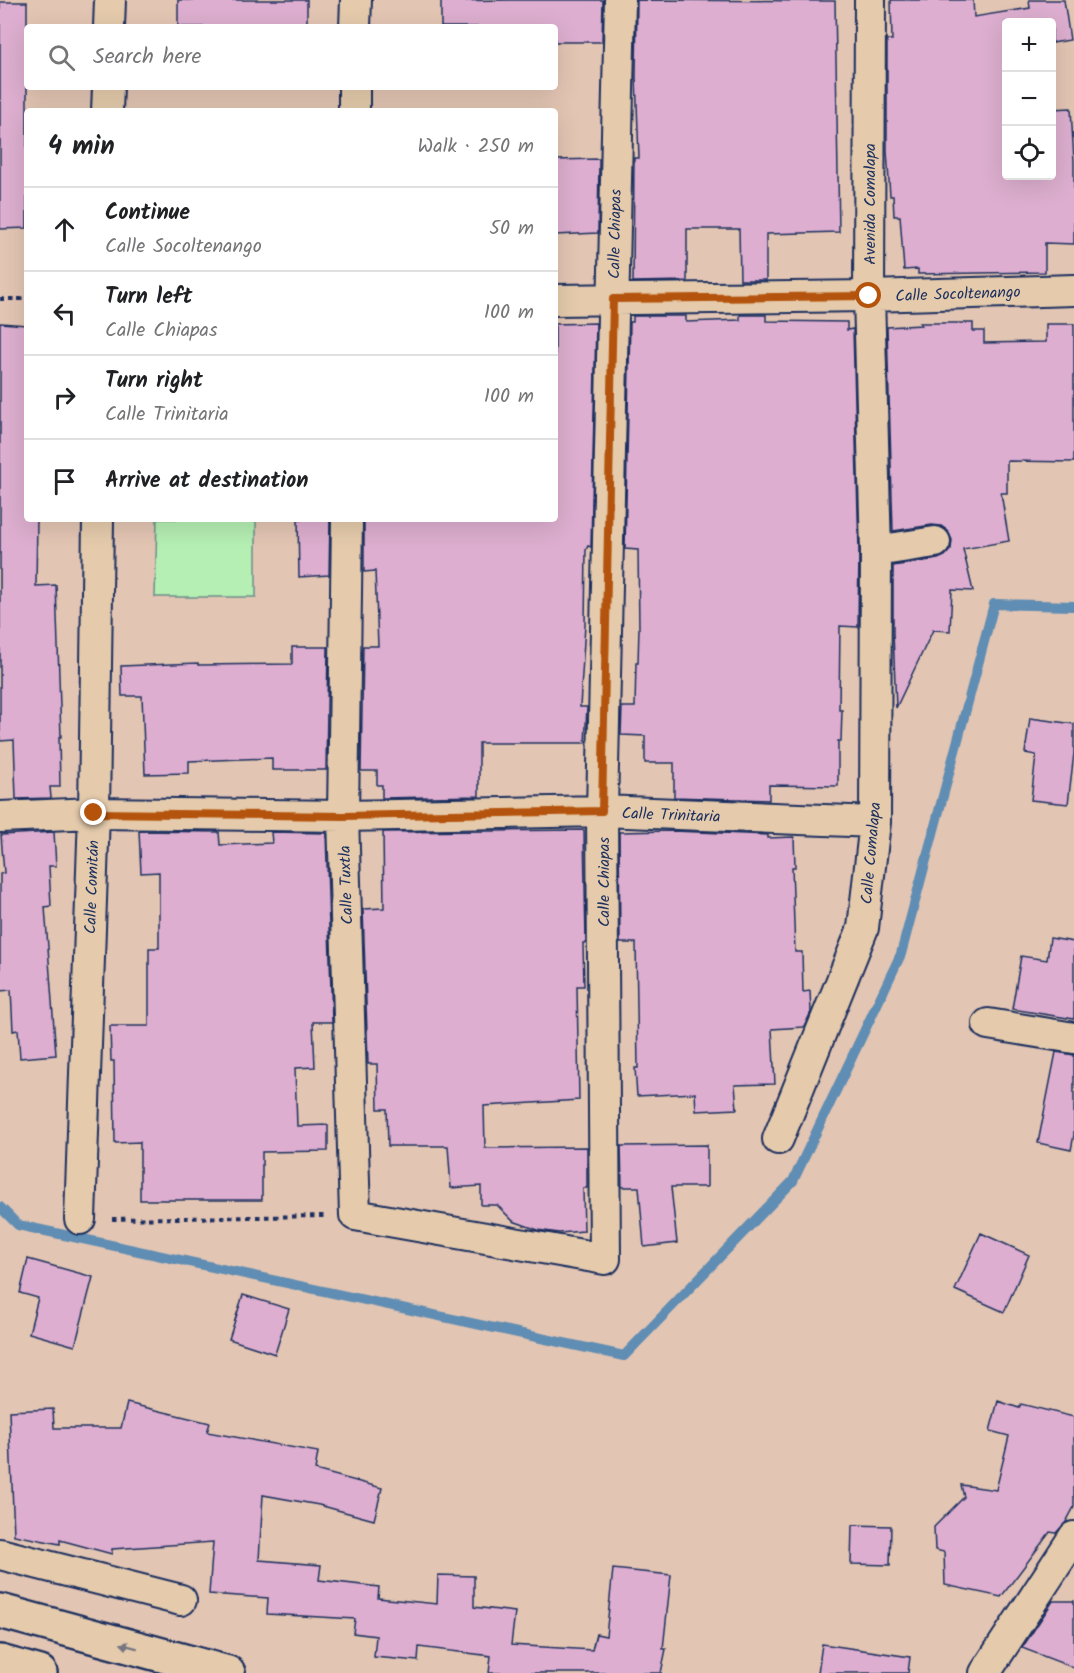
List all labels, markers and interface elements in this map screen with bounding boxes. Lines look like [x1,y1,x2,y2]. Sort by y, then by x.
map controls [1002,18,1056,180]
button: + [1002,18,1056,72]
search box [24,24,558,90]
text: Search here [93,40,201,75]
icon: search [45,41,78,74]
button: − [1002,72,1056,126]
text: 4 min [48,126,115,168]
button: locate [1002,126,1056,180]
text: Walk · 250 m [418,131,534,163]
street label: Avenida Comalapa [858,143,883,265]
street label: Calle Chiapas [602,189,629,279]
text: Continue [105,196,190,231]
icon: ahead [48,213,81,246]
text: 50 m [489,213,534,245]
text: Calle Socoltenango [105,231,262,263]
text: Turn left [105,280,192,315]
street label: Calle Socoltenango [895,280,1021,309]
route start [855,282,881,308]
icon: left [48,297,81,330]
text: 100 m [484,297,534,329]
text: Calle Chiapas [105,315,217,347]
text: Turn right [105,364,203,399]
icon: right [48,381,81,414]
text: 100 m [484,381,534,413]
text: Calle Trinitaria [105,399,229,431]
text: Arrive at destination [105,464,308,499]
icon: arrive [48,465,81,498]
route end [80,799,106,825]
street label: Calle Trinitaria [621,801,721,830]
street label: Calle Comalapa [855,801,888,905]
street label: Calle Chiapas [592,837,617,927]
street label: Calle Comitán [78,840,107,935]
street label: Calle Tuxtla [333,845,360,925]
one-way arrow [120,1641,138,1650]

